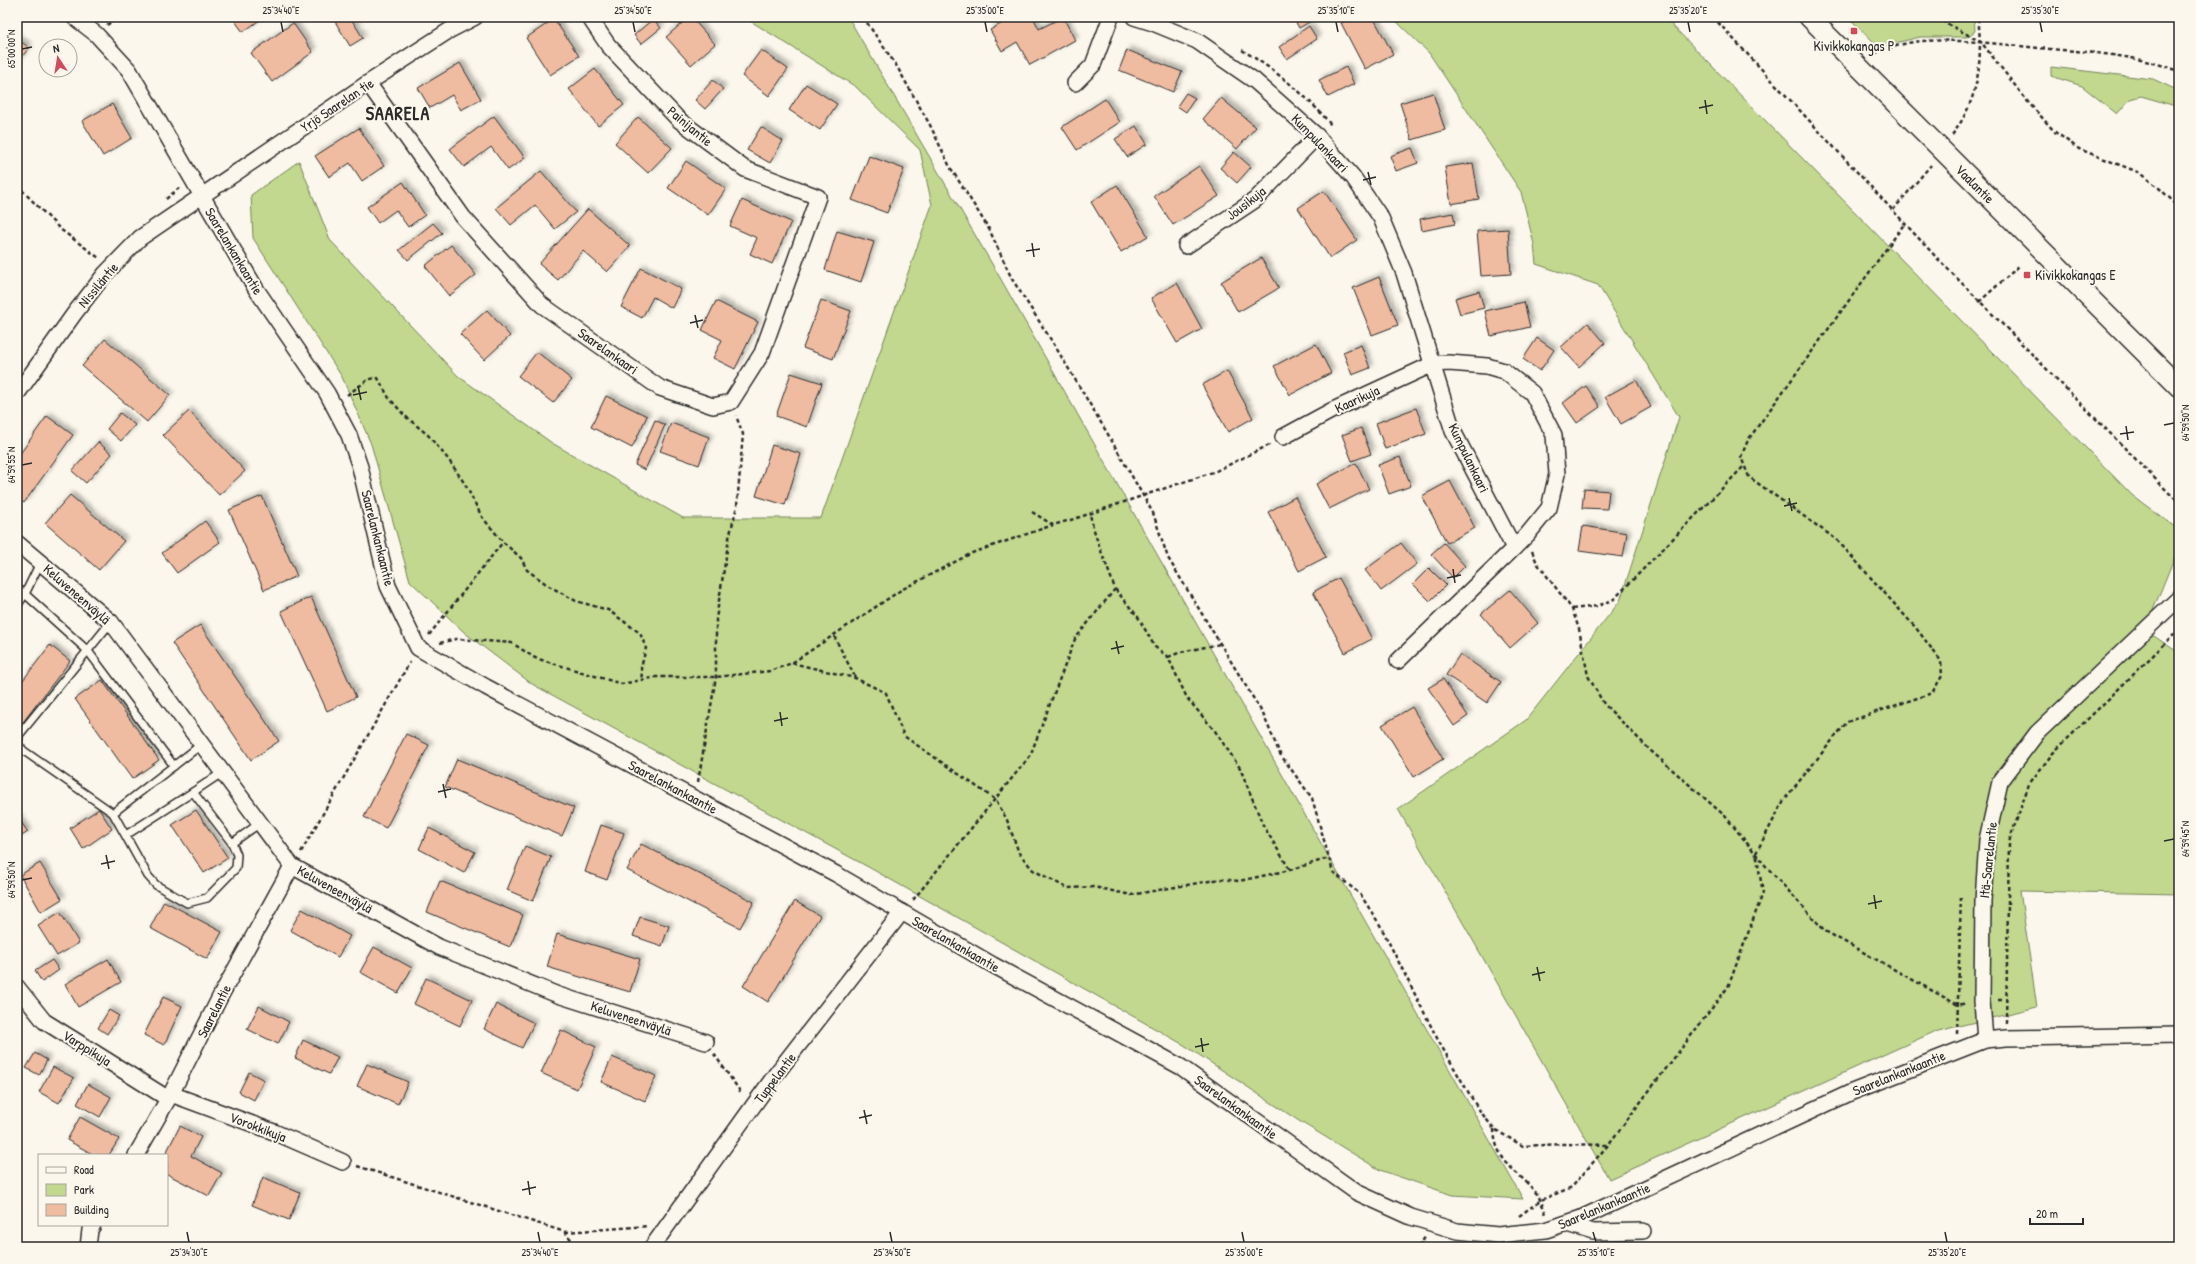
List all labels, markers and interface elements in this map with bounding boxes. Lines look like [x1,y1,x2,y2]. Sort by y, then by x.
text: 25°34'40"E [263,4,300,17]
text: 25°34'50"E [614,4,652,17]
text: 25°35'00"E [966,4,1005,17]
text: 25°35'10"E [1317,4,1355,17]
text: 25°35'20"E [1669,4,1708,17]
text: 25°35'30"E [2021,4,2060,17]
marker: Kivikkokangas P [1849,26,1859,36]
text: 65°00'00"N [5,30,18,68]
place label: Kivikkokangas P [1813,36,1895,56]
north arrow [38,38,78,78]
text: N [52,41,60,56]
street label: Yrjö Saarelan tie [296,73,378,137]
district label: SAARELA [366,101,430,126]
street label: Painijantie [663,101,717,151]
street label: Kumpulankaari [1287,109,1353,177]
street label: Vaalantie [1952,160,1999,208]
street label: Jousikuja [1222,181,1270,225]
street label: Saarelankankaantie [201,204,268,298]
street label: Nissiläntie [73,258,122,311]
place label: Kivikkokangas E [2035,265,2116,285]
marker: Kivikkokangas E [2022,270,2032,280]
street label: Saarelankaari [574,323,642,378]
street label: Kaarikuja [1331,380,1383,418]
text: 64°59'50"N [2179,405,2192,441]
street label: Kumpulankaari [1444,420,1494,496]
text: 64°59'55"N [5,447,18,483]
street label: Saarelankankaantie [357,488,400,588]
street label: Keluveneenväylä [39,559,115,629]
street label: Saarelankankaantie [625,755,721,818]
street label: Itä-Saarelantie [1974,820,2001,899]
text: 64°59'45"N [2179,821,2192,857]
street label: Keluveneenväylä [294,860,377,918]
text: 64°59'50"N [5,862,18,898]
street label: Saarelankankaantie [909,911,1004,977]
street label: Saarelantie [192,980,235,1041]
street label: Keluveneenväylä [588,996,674,1041]
street label: Varppikuja [59,1025,116,1071]
street label: Saarelankankaantie [1850,1045,1948,1100]
street label: Tuppelantie [749,1048,801,1107]
street label: Saarelankankaantie [1191,1070,1282,1143]
street label: Vorokkikuja [227,1107,290,1147]
legend [38,1154,168,1226]
text: Road [74,1161,94,1178]
street label: Saarelankankaantie [1555,1177,1653,1233]
text: Park [74,1181,94,1198]
scale bar [2030,1200,2083,1226]
text: Building [74,1201,109,1218]
text: 20 m [2036,1205,2058,1222]
text: 25°34'30"E [170,1246,208,1259]
text: 25°34'40"E [522,1246,559,1259]
text: 25°34'50"E [873,1246,911,1259]
text: 25°35'00"E [1225,1246,1264,1259]
text: 25°35'10"E [1577,1246,1615,1259]
text: 25°35'20"E [1928,1246,1967,1259]

